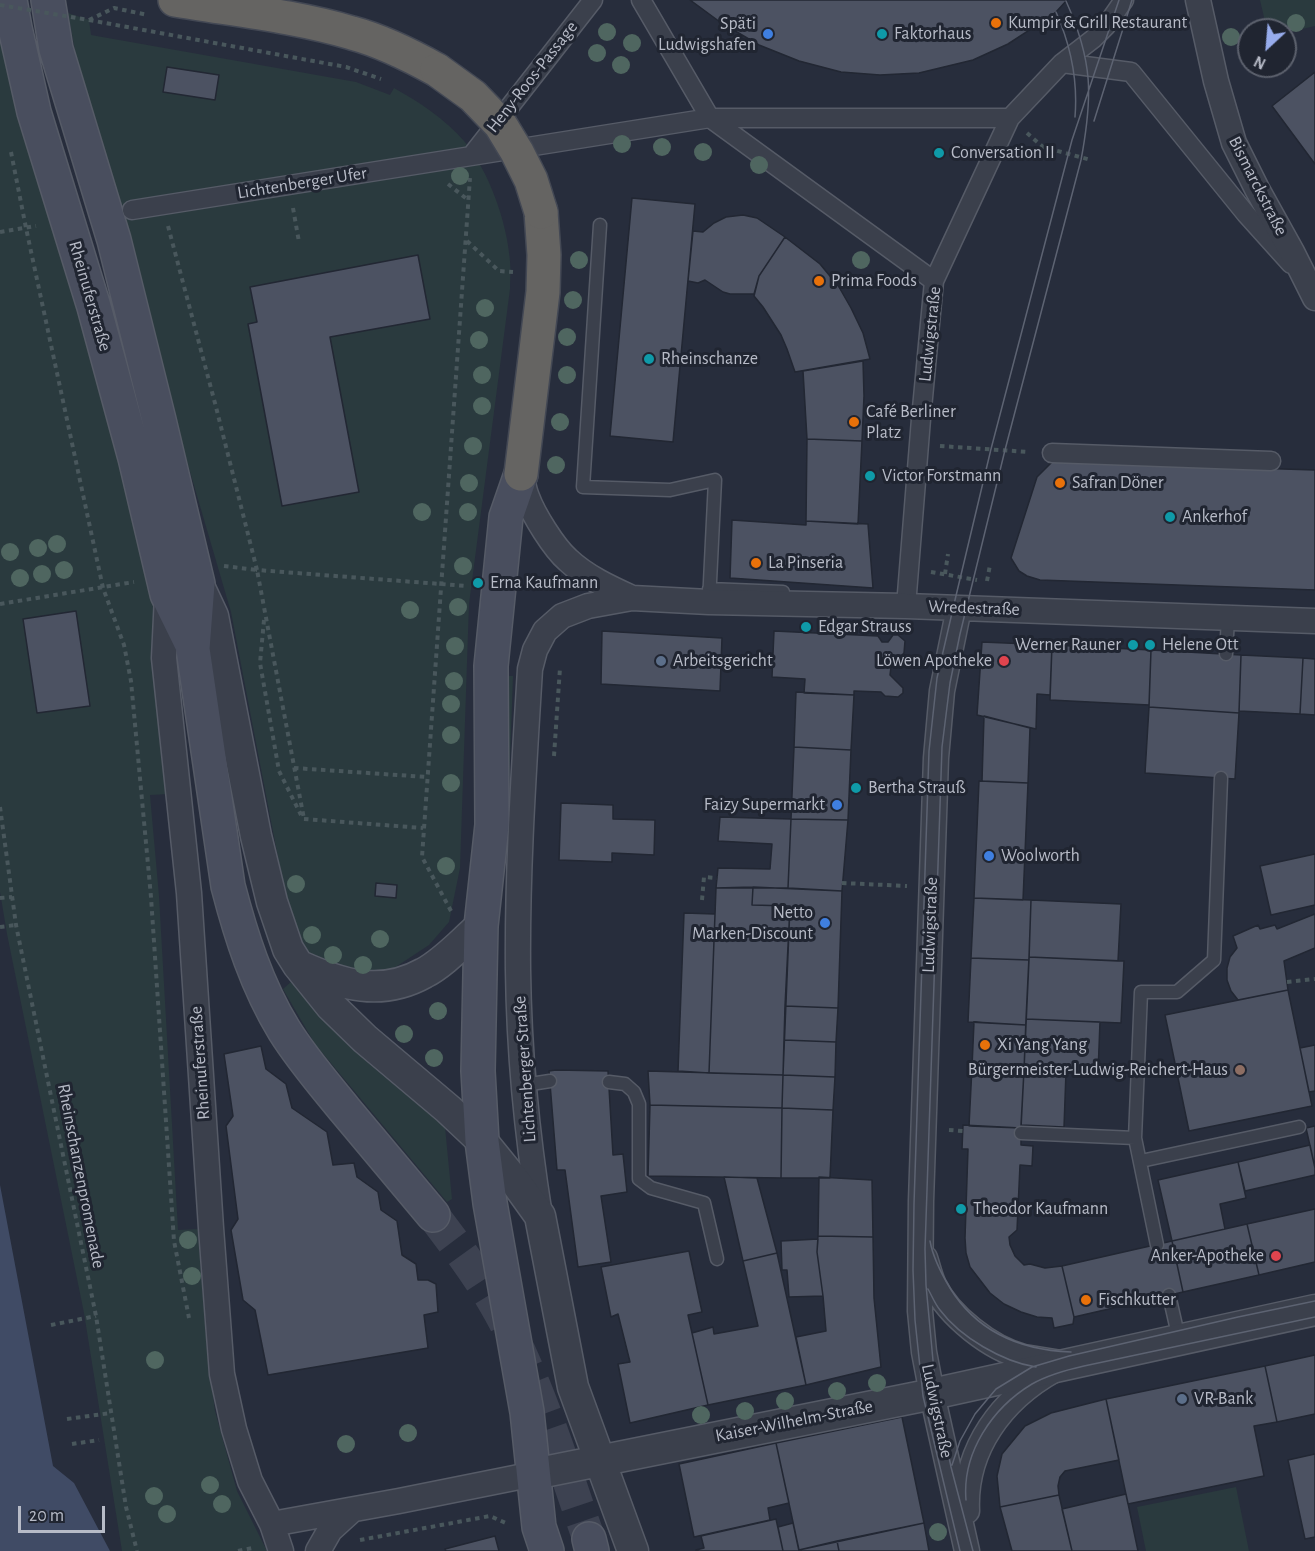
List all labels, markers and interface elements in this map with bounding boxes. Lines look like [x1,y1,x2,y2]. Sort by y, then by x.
place label: Kumpir & Grill Restaurant [1008,12,1187,34]
place label: Späti Ludwigshafen [658,13,756,56]
marker: Kumpir & Grill Restaurant [989,16,1003,30]
street label: Heny-Roos-Passage [482,17,582,137]
north arrow [1237,18,1297,78]
place label: Faktorhaus [894,23,971,45]
marker: Späti Ludwigshafen [761,27,775,41]
marker: Faktorhaus [875,27,889,41]
text: N [1251,53,1268,72]
street label: Bismarckstraße [1224,133,1292,239]
place label: Conversation II [951,142,1055,164]
marker: Conversation II [932,146,946,160]
street label: Lichtenberger Ufer [236,162,368,204]
street label: Rheinuferstraße [64,238,116,354]
place label: Prima Foods [831,270,917,292]
marker: Prima Foods [812,274,826,288]
street label: Ludwigstraße [914,285,946,383]
place label: Rheinschanze [661,348,758,370]
marker: Rheinschanze [642,352,656,366]
place label: Café Berliner Platz [866,401,956,444]
marker: Café Berliner Platz [847,415,861,429]
place label: Victor Forstmann [882,465,1001,487]
marker: Victor Forstmann [863,469,877,483]
place label: Safran Döner [1072,472,1163,494]
marker: Safran Döner [1053,476,1067,490]
place label: Ankerhof [1182,506,1247,528]
marker: Ankerhof [1163,510,1177,524]
place label: La Pinseria [768,552,843,574]
marker: La Pinseria [749,556,763,570]
place label: Erna Kaufmann [490,572,598,594]
marker: Erna Kaufmann [471,576,485,590]
street label: Wredestraße [928,596,1020,620]
place label: Edgar Strauss [818,616,912,638]
marker: Edgar Strauss [799,620,813,634]
place label: Werner Rauner [1015,634,1121,656]
place label: Helene Ott [1162,634,1238,656]
marker: Werner Rauner [1126,638,1140,652]
marker: Helene Ott [1143,638,1157,652]
place label: Arbeitsgericht [673,650,773,672]
place label: Löwen Apotheke [876,650,992,672]
marker: Arbeitsgericht [654,654,668,668]
marker: Löwen Apotheke [997,654,1011,668]
place label: Bertha Strauß [868,777,965,799]
marker: Bertha Strauß [849,781,863,795]
place label: Faizy Supermarkt [704,794,825,816]
marker: Faizy Supermarkt [830,798,844,812]
place label: Woolworth [1001,845,1080,867]
marker: Woolworth [982,849,996,863]
street label: Ludwigstraße [918,877,942,973]
place label: Netto Marken-Discount [692,902,813,944]
marker: Netto Marken-Discount [818,916,832,930]
street label: Lichtenberger Straße [509,995,541,1143]
street label: Rheinuferstraße [185,1005,215,1121]
place label: Xi Yang Yang [997,1034,1087,1056]
marker: Xi Yang Yang [978,1038,992,1052]
place label: Bürgermeister-Ludwig-Reichert-Haus [968,1059,1228,1081]
marker: Bürgermeister-Ludwig-Reichert-Haus [1233,1063,1247,1077]
street label: Rheinschanzenpromenade [53,1082,109,1270]
place label: Theodor Kaufmann [973,1198,1108,1220]
marker: Theodor Kaufmann [954,1202,968,1216]
place label: Anker-Apotheke [1151,1245,1264,1267]
marker: Anker-Apotheke [1269,1249,1283,1263]
place label: Fischkutter [1098,1289,1176,1311]
marker: Fischkutter [1079,1293,1093,1307]
street label: Ludwigstraße [916,1362,958,1460]
place label: VR-Bank [1194,1388,1253,1410]
marker: VR-Bank [1175,1392,1189,1406]
street label: Kaiser-Wilhelm-Straße [713,1395,875,1447]
scale bar [21,1494,108,1532]
text: 20 m [29,1507,64,1525]

